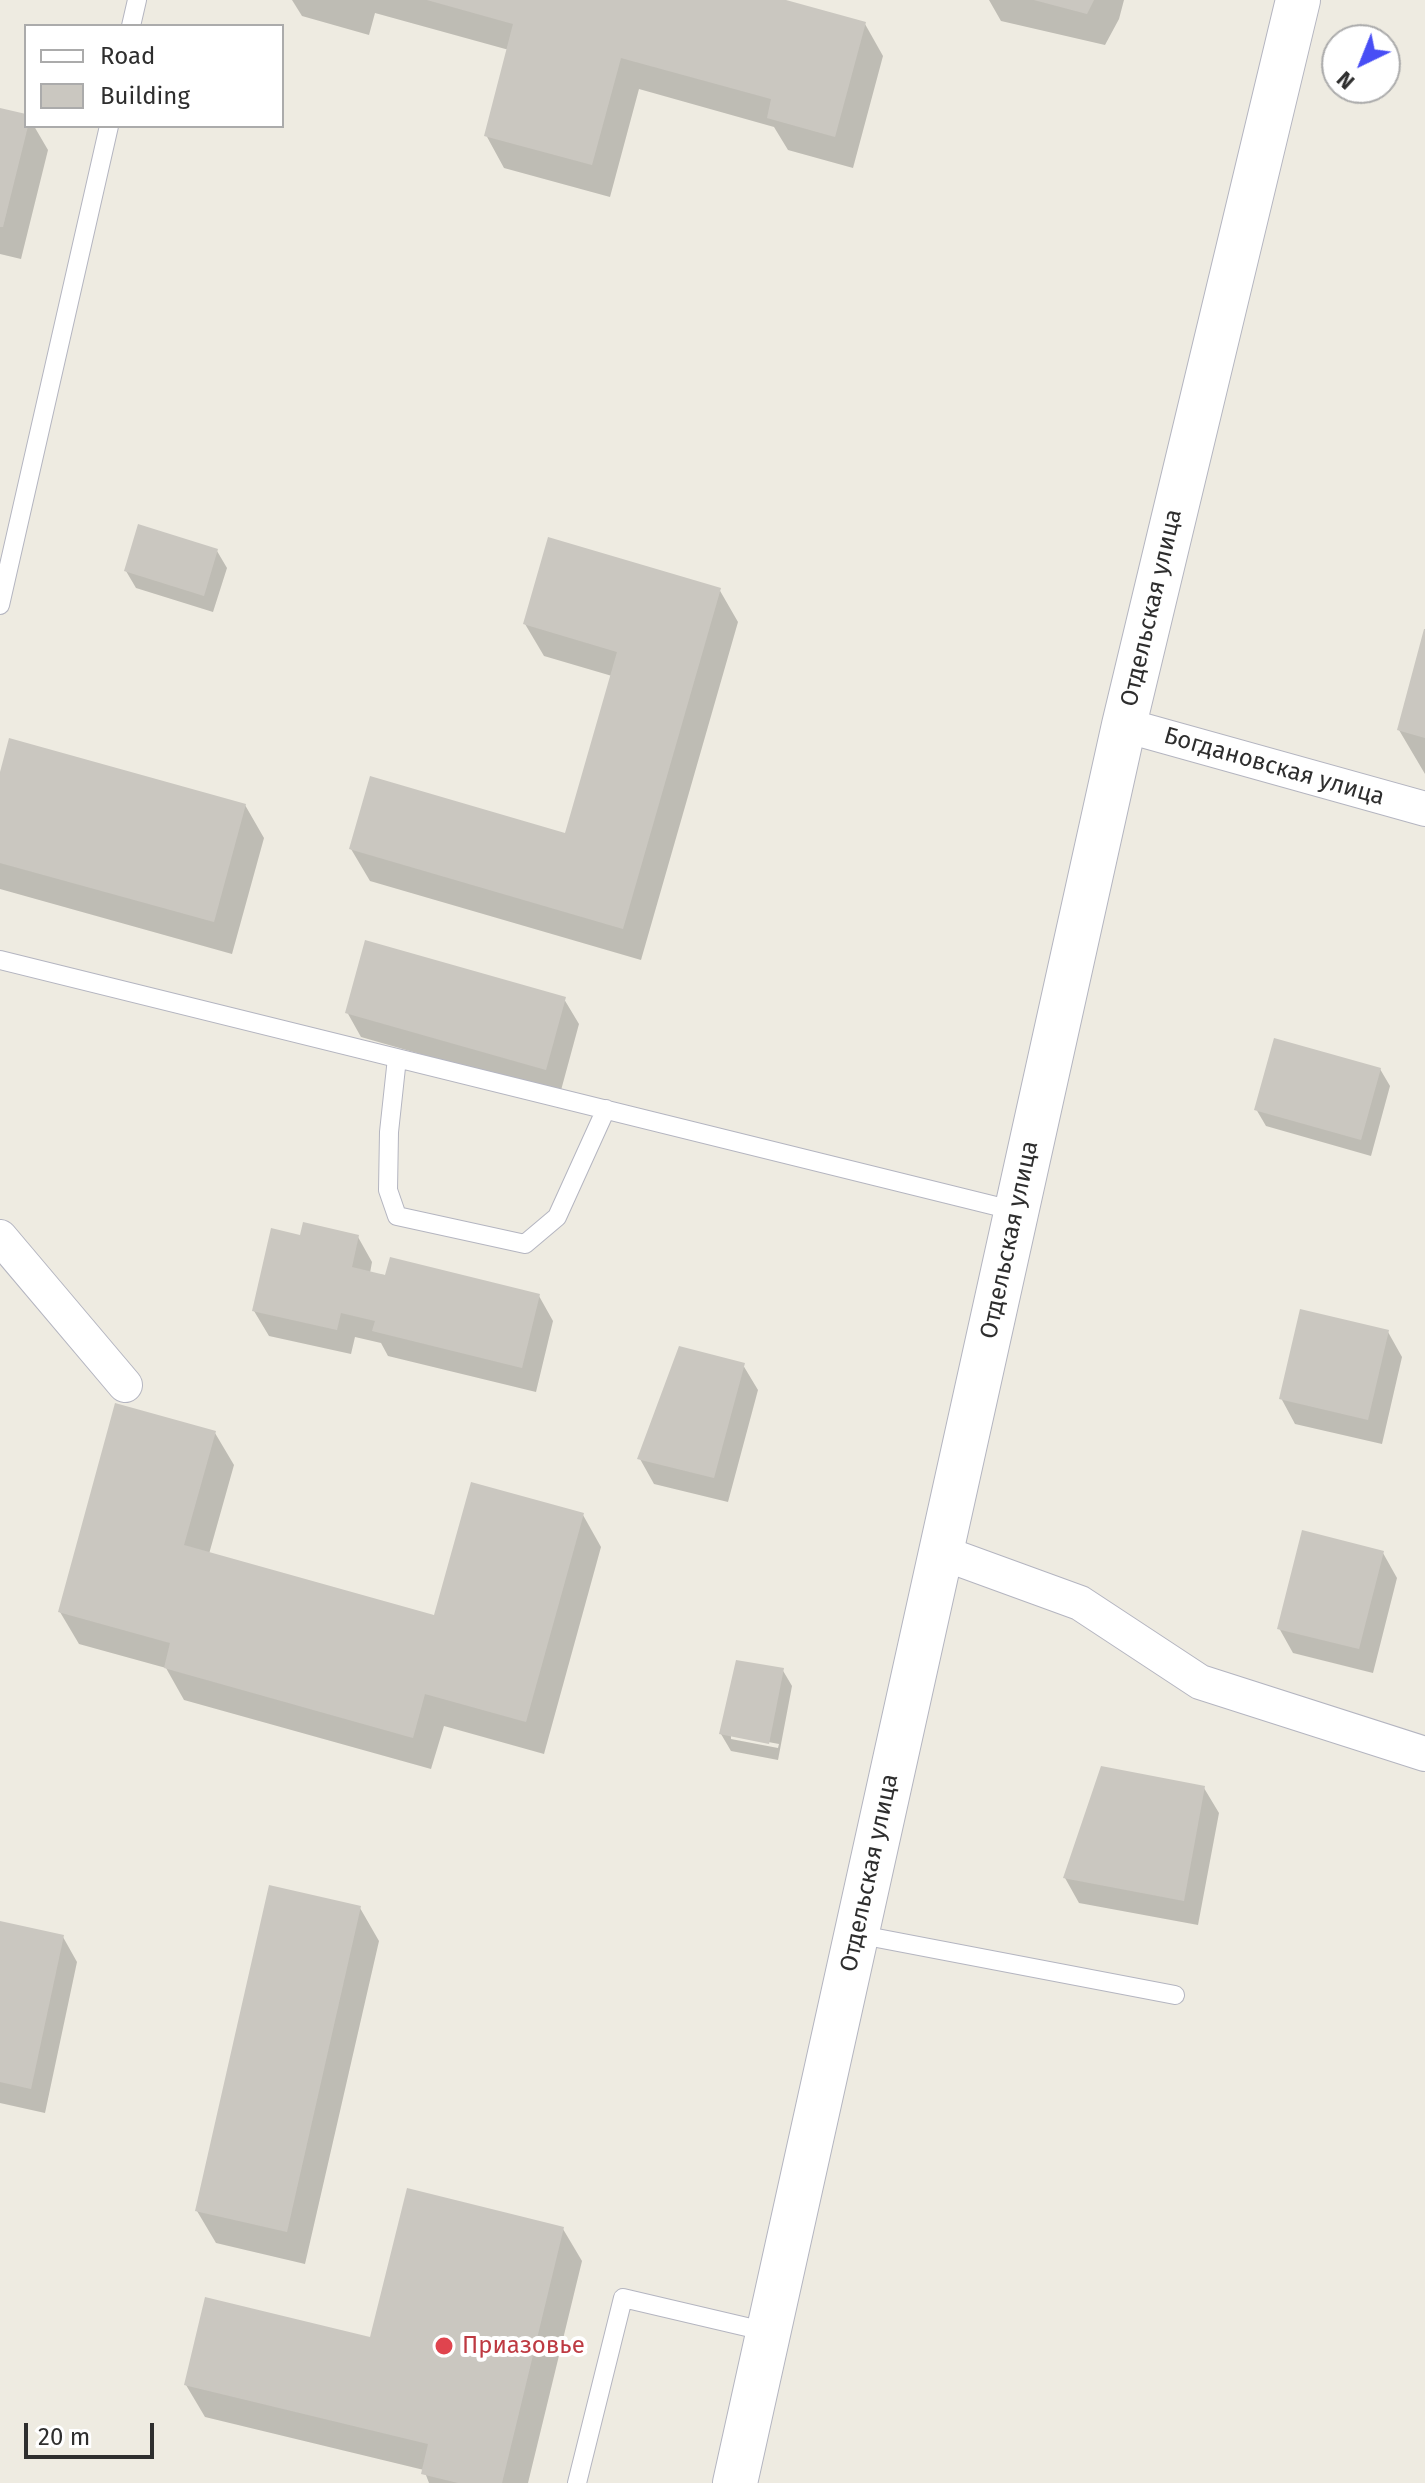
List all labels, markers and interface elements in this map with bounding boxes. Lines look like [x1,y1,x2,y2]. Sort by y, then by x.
legend [24,24,284,128]
north arrow [1321,24,1401,104]
text: Road [100,42,155,70]
text: N [1331,66,1360,95]
text: Building [100,82,190,110]
street label: Отдельская улица [1115,506,1189,710]
street label: Богдановская улица [1160,722,1388,812]
street label: Отдельская улица [975,1138,1045,1342]
street label: Отдельская улица [835,1771,905,1975]
place label: Приазовье [462,2332,585,2360]
marker: Приазовье [433,2335,455,2357]
scale bar [28,2407,158,2457]
text: 20 m [38,2423,90,2451]

